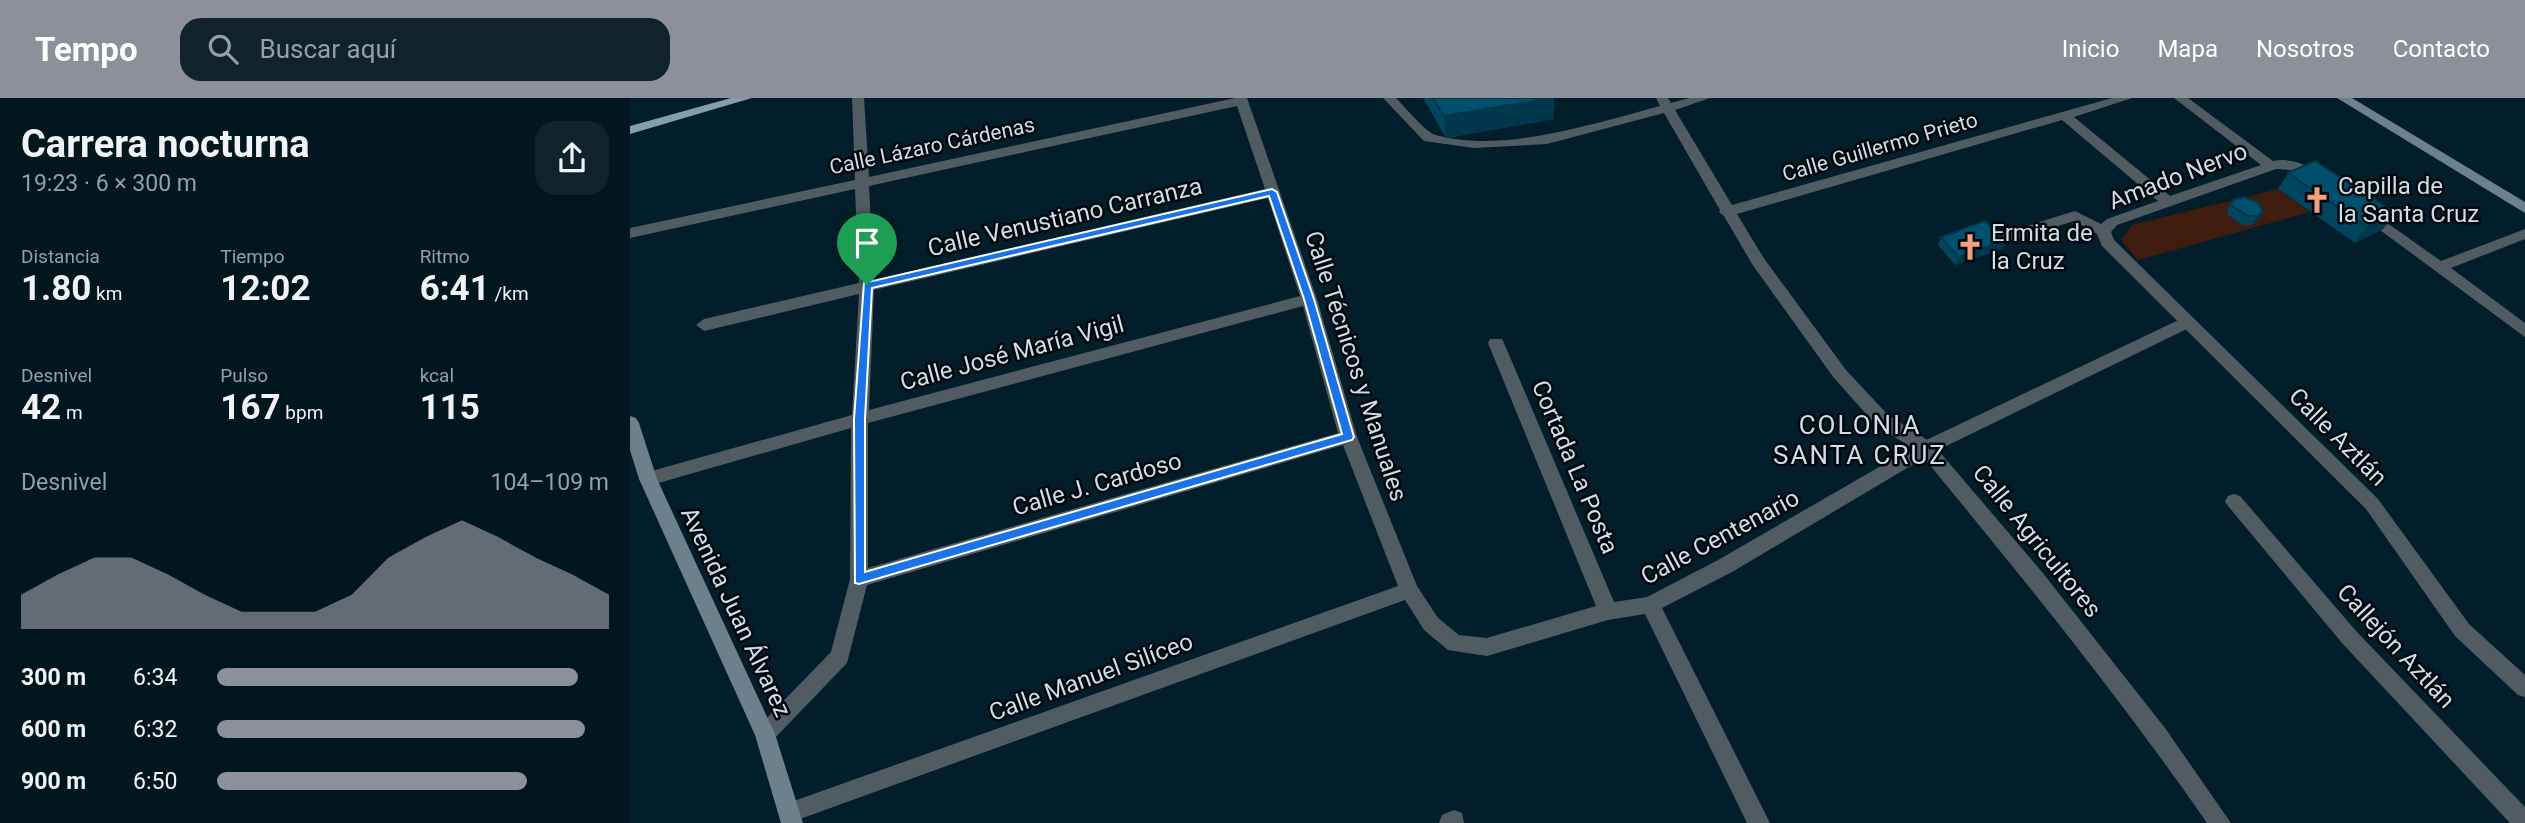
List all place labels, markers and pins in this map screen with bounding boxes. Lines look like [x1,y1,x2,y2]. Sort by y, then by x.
place label: Capilla de la Santa Cruz [2338,172,2479,228]
church icon: Capilla de la Santa Cruz [2302,185,2332,215]
pin [837,213,897,285]
place label: Ermita de la Cruz [1991,219,2093,275]
church icon: Ermita de la Cruz [1955,232,1985,262]

